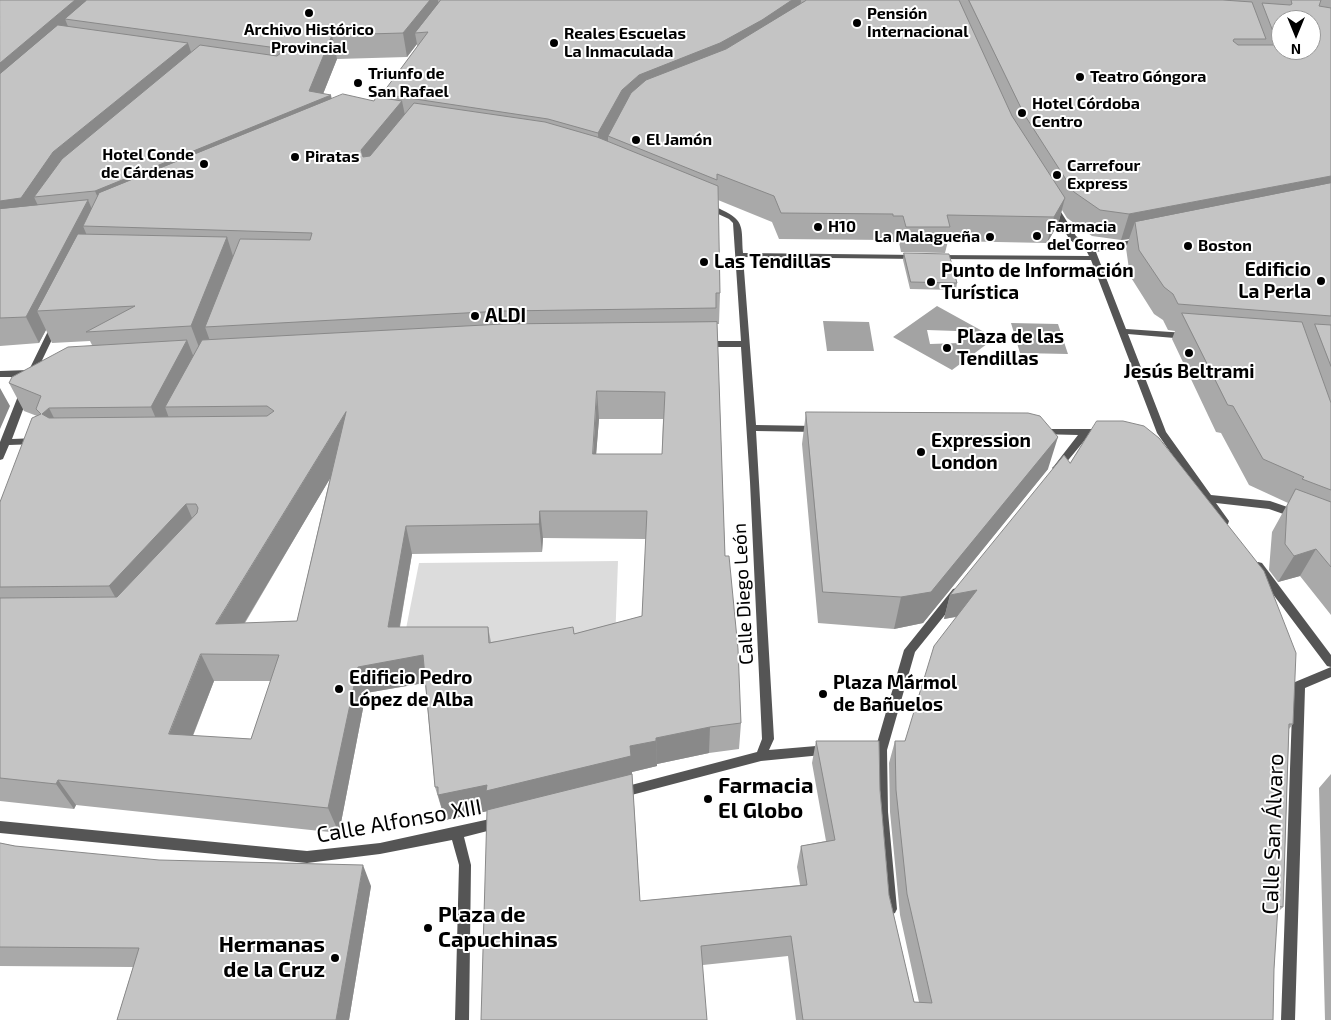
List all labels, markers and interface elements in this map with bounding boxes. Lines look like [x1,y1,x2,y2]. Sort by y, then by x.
place label: Pensión Internacional [867,4,968,42]
marker: Archivo Histórico Provincial [303,7,315,19]
north arrow [1271,10,1321,60]
marker: Pensión Internacional [851,17,863,29]
place label: Archivo Histórico Provincial [244,20,374,58]
place label: Reales Escuelas La Inmaculada [564,24,686,62]
marker: Reales Escuelas La Inmaculada [548,37,560,49]
text: N [1291,41,1301,58]
place label: Triunfo de San Rafael [368,64,449,102]
place label: Teatro Góngora [1090,67,1206,87]
marker: Teatro Góngora [1074,71,1086,83]
marker: Triunfo de San Rafael [352,77,364,89]
place label: Hotel Córdoba Centro [1032,94,1140,132]
marker: Hotel Córdoba Centro [1016,107,1028,119]
place label: El Jamón [646,130,712,150]
marker: El Jamón [630,134,642,146]
place label: Hotel Conde de Cárdenas [101,145,194,183]
place label: Piratas [305,147,359,167]
marker: Piratas [289,151,301,163]
place label: Carrefour Express [1067,156,1140,194]
marker: Hotel Conde de Cárdenas [198,158,210,170]
marker: Carrefour Express [1051,169,1063,181]
place label: H10 [828,217,856,237]
place label: Farmacia del Correo [1047,217,1125,255]
marker: H10 [812,221,824,233]
place label: La Malagueña [874,227,980,247]
marker: Farmacia del Correo [1031,230,1043,242]
marker: La Malagueña [984,231,996,243]
place label: Boston [1198,236,1252,256]
marker: Boston [1182,240,1194,252]
place label: Las Tendillas [714,251,831,273]
marker: Las Tendillas [698,256,710,268]
place label: Edificio La Perla [1238,259,1311,303]
place label: Punto de Información Turística [941,260,1134,304]
marker: Edificio La Perla [1315,275,1327,287]
marker: Punto de Información Turística [925,276,937,288]
place label: ALDI [485,305,526,327]
marker: ALDI [469,310,481,322]
place label: Plaza de las Tendillas [957,326,1064,370]
marker: Plaza de las Tendillas [941,342,953,354]
marker: Jesús Beltrami [1183,347,1195,359]
place label: Jesús Beltrami [1124,361,1254,383]
place label: Expression London [931,430,1031,474]
marker: Expression London [915,446,927,458]
street label: Calle Diego León [728,523,758,665]
place label: Edificio Pedro López de Alba [349,667,474,711]
place label: Plaza Mármol de Bañuelos [833,672,957,716]
marker: Edificio Pedro López de Alba [333,683,345,695]
marker: Plaza Mármol de Bañuelos [817,688,829,700]
street label: Calle San Álvaro [1257,753,1289,915]
place label: Farmacia El Globo [718,773,813,824]
street label: Calle Alfonso XIII [314,793,484,849]
marker: Farmacia El Globo [702,793,714,805]
place label: Plaza de Capuchinas [438,902,558,954]
marker: Plaza de Capuchinas [422,922,434,934]
place label: Hermanas de la Cruz [219,932,325,984]
marker: Hermanas de la Cruz [329,952,341,964]

